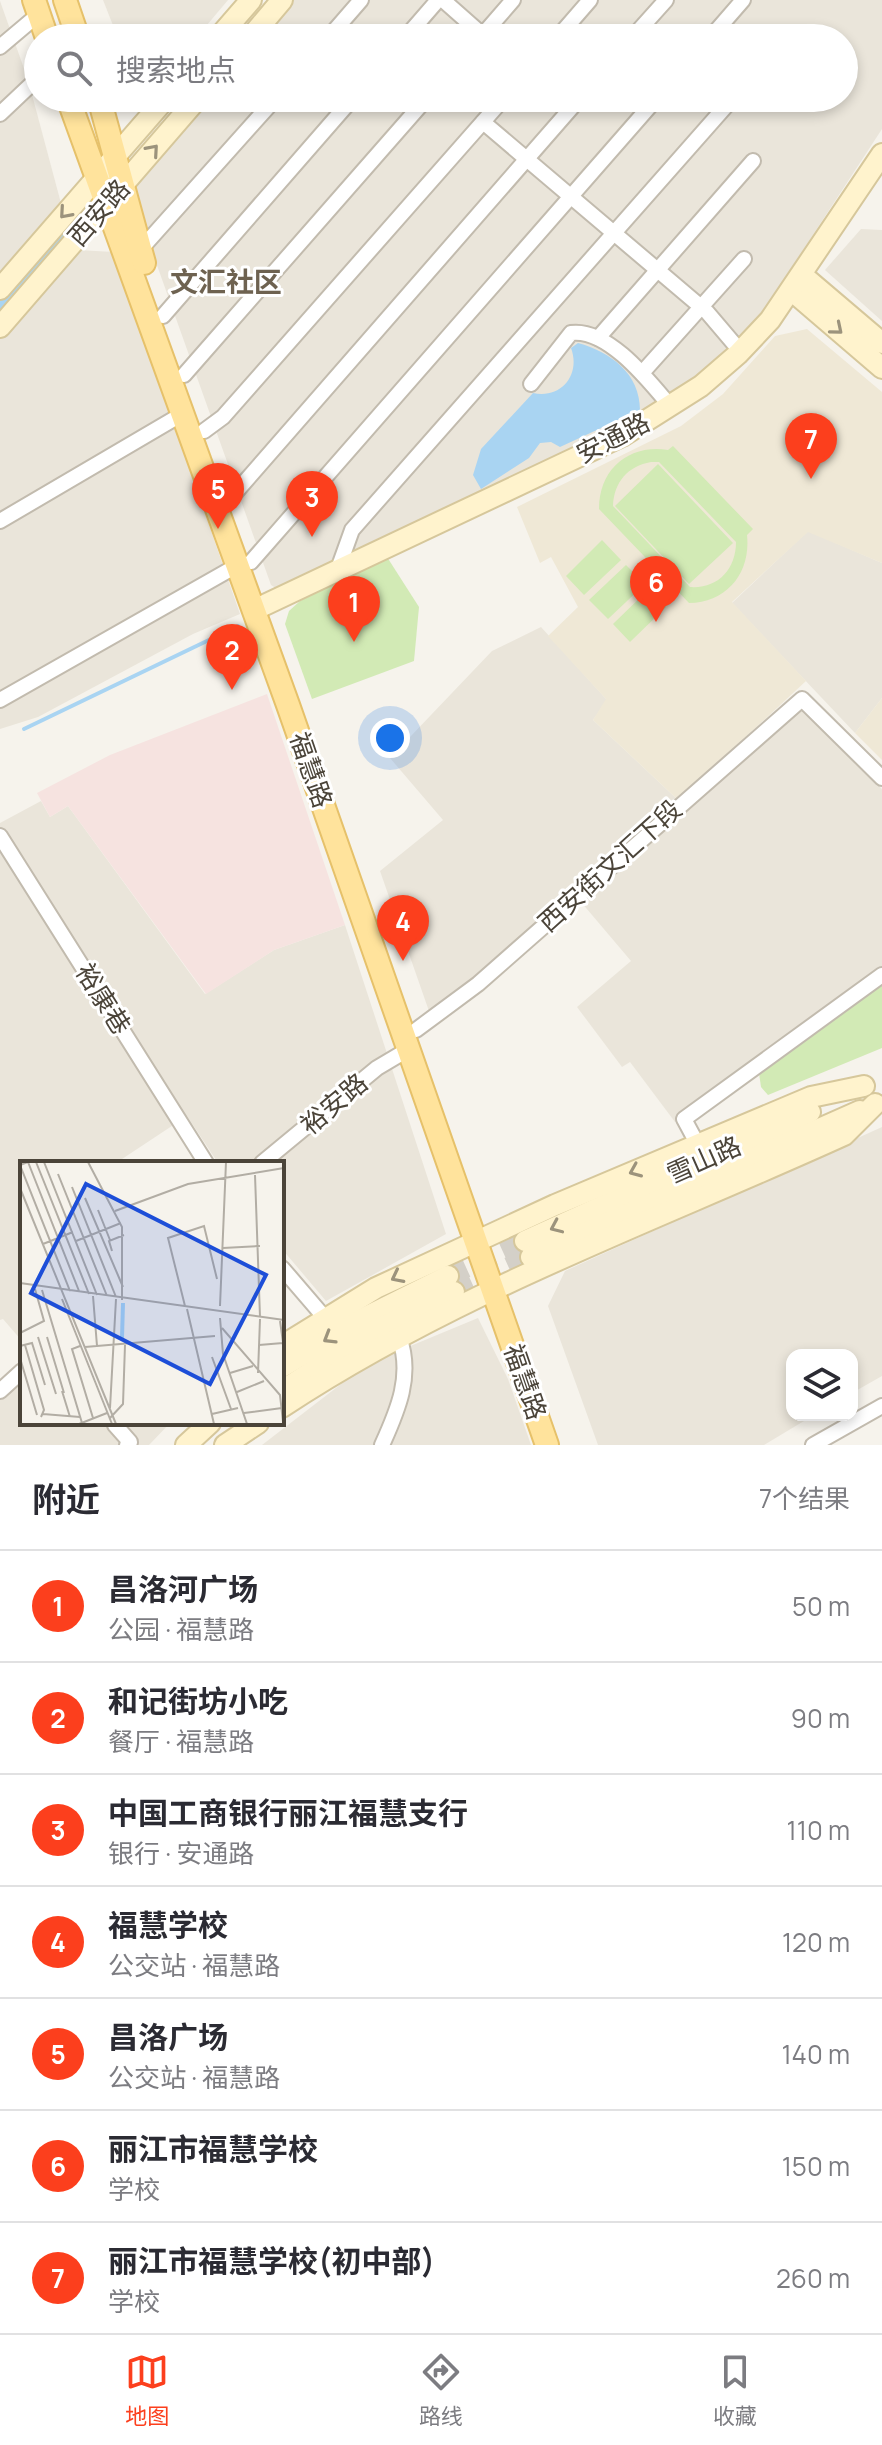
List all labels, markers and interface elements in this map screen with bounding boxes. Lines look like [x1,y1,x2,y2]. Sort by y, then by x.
search box [24,24,858,112]
icon: search [52,46,96,90]
text: 搜索地点 [116,49,236,90]
one-way arrow [143,145,157,160]
street label: 西安路 [59,171,137,254]
one-way arrow [61,204,75,219]
district label: 文汇社区 [170,262,282,300]
one-way arrow [827,319,842,334]
street label: 安通路 [570,403,655,471]
pin: 7 [785,413,837,479]
pin: 5 [192,463,244,529]
pin: 3 [286,471,338,537]
pin: 6 [630,556,682,622]
pin: 1 [328,576,380,642]
pin: 2 [206,624,258,690]
your location [370,718,410,758]
street label: 福慧路 [282,727,342,812]
street label: 西安街文汇下段 [530,791,689,940]
pin: 4 [377,895,429,961]
street label: 裕康巷 [68,956,140,1041]
street label: 裕安路 [292,1064,375,1142]
street label: 雪山路 [661,1127,747,1191]
inset map [20,1161,284,1425]
one-way arrow [628,1162,643,1178]
one-way arrow [550,1217,565,1233]
one-way arrow [391,1267,406,1283]
one-way arrow [323,1328,338,1343]
street label: 福慧路 [496,1339,556,1424]
map controls [786,1349,858,1421]
button: layers [786,1349,858,1421]
text: 附近 [32,1476,100,1522]
text: 7个结果 [759,1480,850,1516]
text: 昌洛河广场 [108,1568,258,1609]
text: 1 [52,1588,64,1624]
text: 50 m [792,1588,850,1624]
text: 公园 · 福慧路 [108,1611,254,1647]
text: 和记街坊小吃 [108,1680,288,1721]
text: 2 [50,1700,66,1736]
text: 90 m [791,1700,850,1736]
text: 餐厅 · 福慧路 [108,1723,254,1759]
text: 中国工商银行丽江福慧支行 [108,1792,468,1833]
text: 3 [50,1812,66,1848]
text: 110 m [787,1812,850,1848]
text: 银行 · 安通路 [108,1835,254,1871]
text: 福慧学校 [108,1904,228,1945]
text: 4 [50,1924,66,1960]
text: 120 m [782,1924,850,1960]
text: 公交站 · 福慧路 [108,1947,280,1983]
text: 昌洛广场 [108,2016,228,2057]
text: 5 [50,2036,66,2072]
text: 140 m [781,2036,850,2072]
text: 公交站 · 福慧路 [108,2059,280,2095]
text: 丽江市福慧学校 [108,2128,318,2169]
text: 6 [50,2148,66,2184]
text: 150 m [782,2148,850,2184]
text: 学校 [108,2171,160,2207]
text: 丽江市福慧学校(初中部) [108,2240,435,2281]
text: 7 [51,2260,65,2296]
text: 260 m [776,2260,850,2296]
text: 学校 [108,2283,160,2319]
tab: 地图 [125,2350,169,2431]
tab: 路线 [419,2350,463,2431]
tab: 收藏 [713,2350,757,2431]

